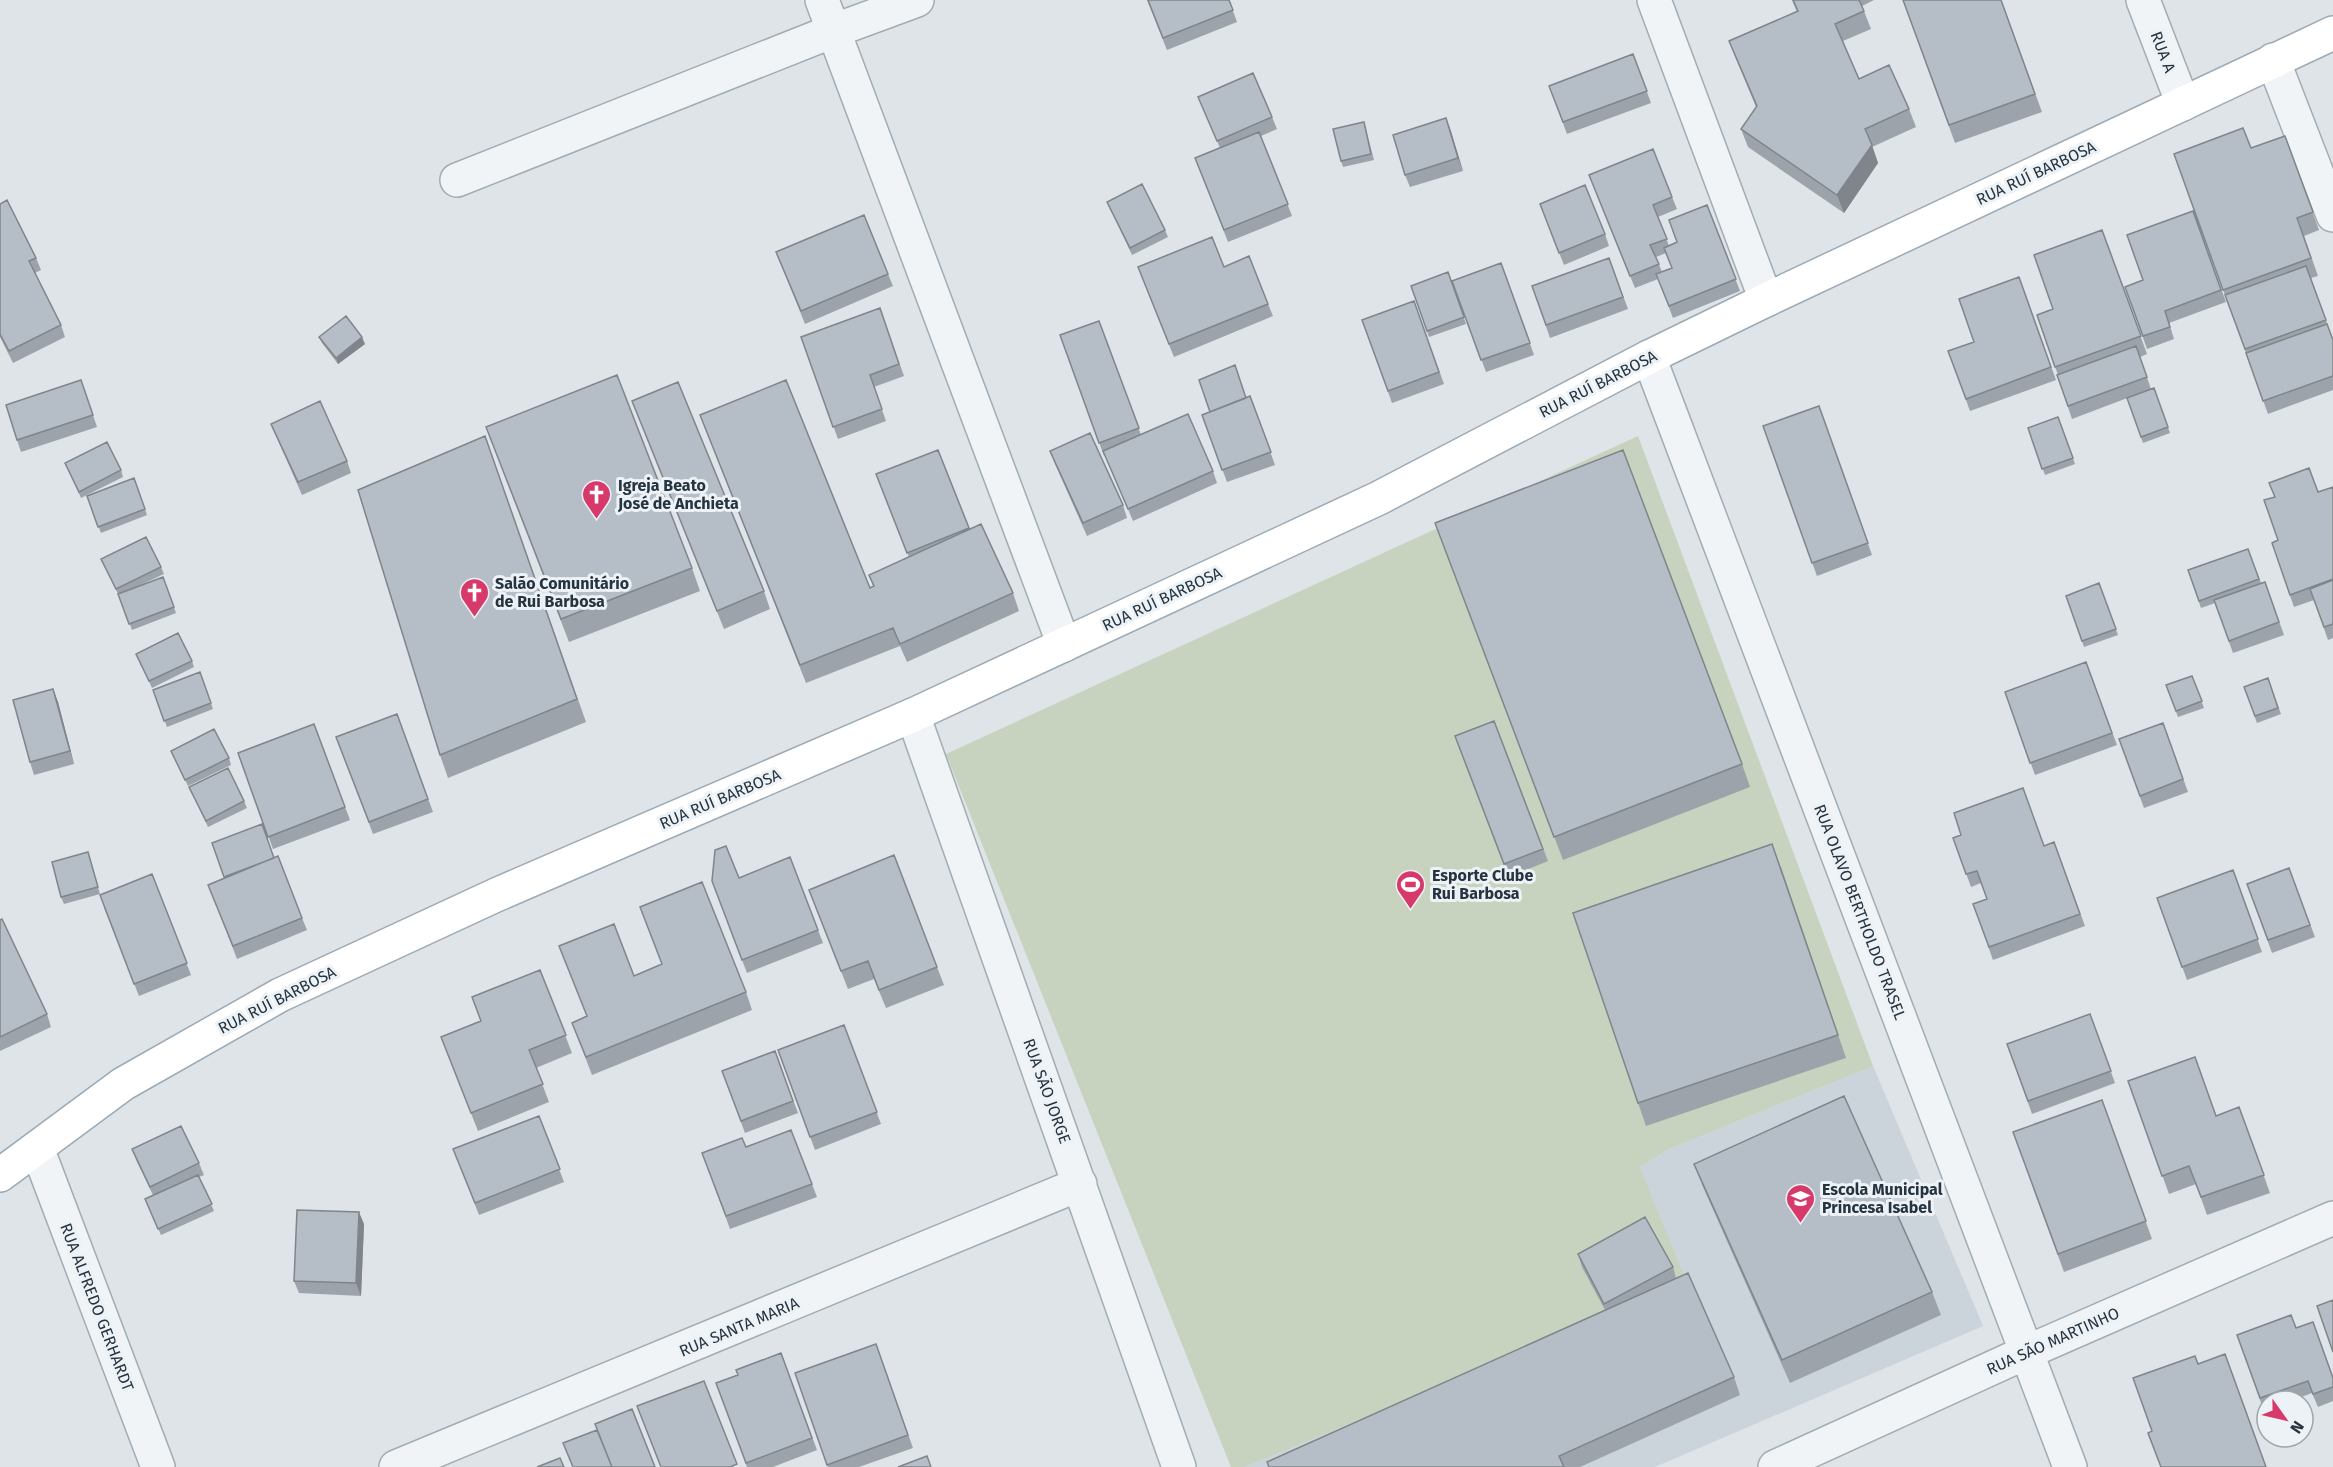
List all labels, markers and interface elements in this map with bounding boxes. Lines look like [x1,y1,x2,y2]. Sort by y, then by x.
street label: RUA A [2147,29,2180,76]
street label: RUA RUÍ BARBOSA [1973,136,2100,209]
street label: RUA RUÍ BARBOSA [1535,345,1661,422]
place label: Igreja Beato José de Anchieta [617,476,739,513]
church icon: Igreja Beato José de Anchieta [581,478,613,520]
street label: RUA RUÍ BARBOSA [1099,562,1226,635]
place label: Salão Comunitário de Rui Barbosa [495,574,629,611]
church icon: Salão Comunitário de Rui Barbosa [458,576,490,618]
street label: RUA RUÍ BARBOSA [656,764,784,833]
street label: RUA OLAVO BERTHOLDO TRASEL [1810,802,1910,1022]
place label: Esporte Clube Rui Barbosa [1432,866,1533,903]
sports icon: Esporte Clube Rui Barbosa [1395,868,1427,910]
street label: RUA RUÍ BARBOSA [214,961,340,1038]
street label: RUA SÃO JORGE [1019,1036,1075,1146]
place label: Escola Municipal Princesa Isabel [1822,1180,1943,1217]
school or university icon: Escola Municipal Princesa Isabel [1785,1182,1817,1224]
street label: RUA ALFREDO GERHARDT [56,1220,138,1394]
street label: RUA SANTA MARIA [676,1293,802,1361]
street label: RUA SÃO MARTINHO [1984,1303,2122,1379]
north arrow [2255,1389,2315,1449]
text: N [2286,1417,2308,1437]

